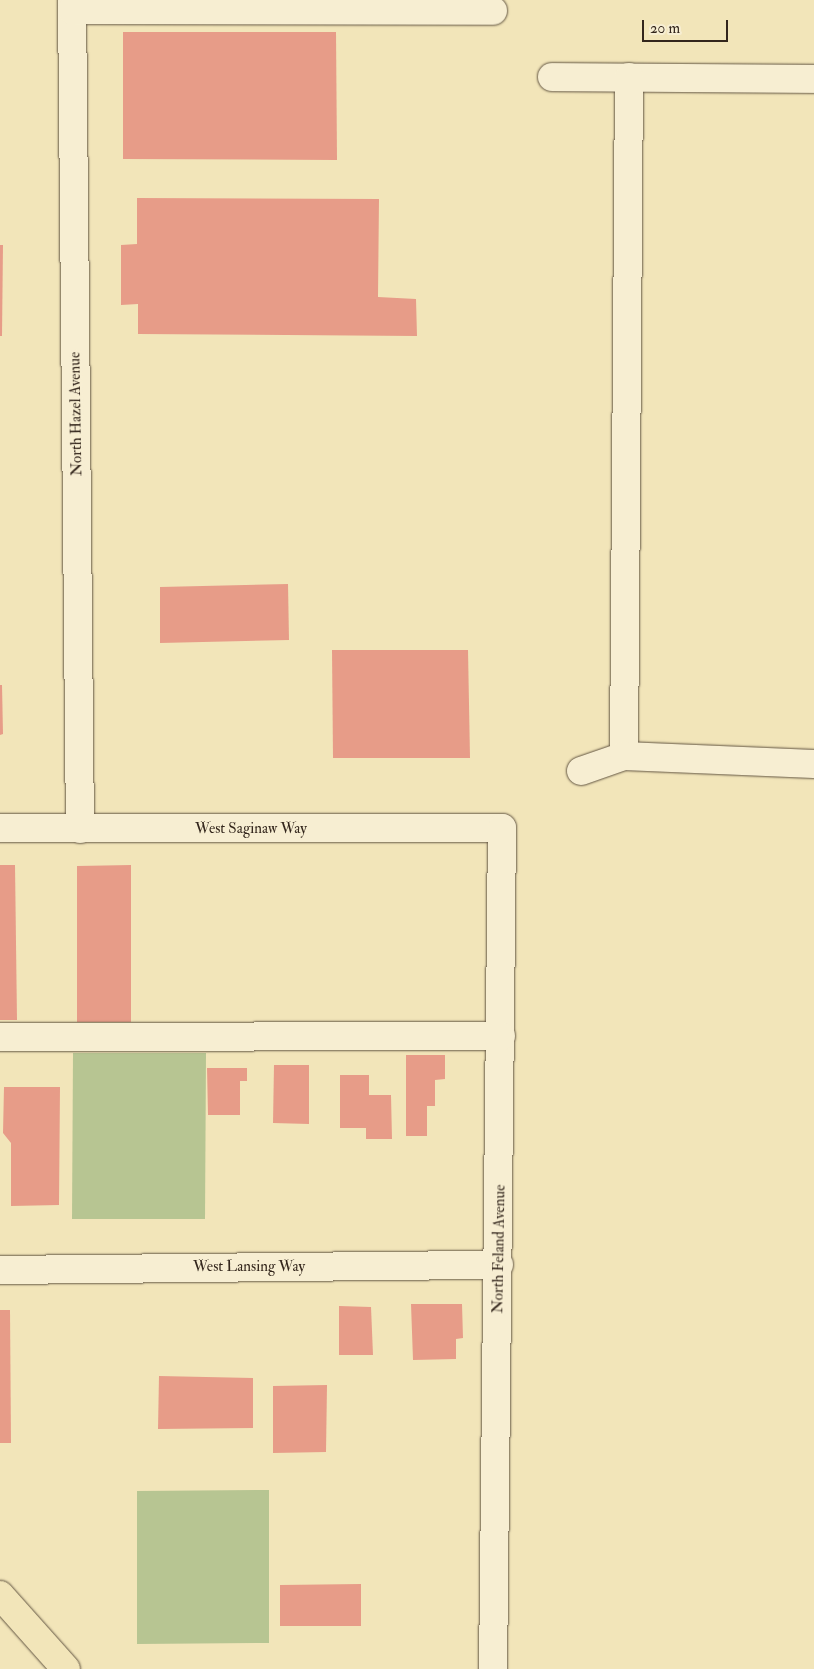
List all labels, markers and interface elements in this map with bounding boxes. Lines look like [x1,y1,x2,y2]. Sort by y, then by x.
scale bar [644,10,730,42]
text: 20 m [650,19,680,38]
street label: North Hazel Avenue [66,352,86,476]
street label: West Saginaw Way [195,820,307,838]
street label: North Feland Avenue [489,1184,509,1314]
street label: West Lansing Way [193,1258,305,1276]

